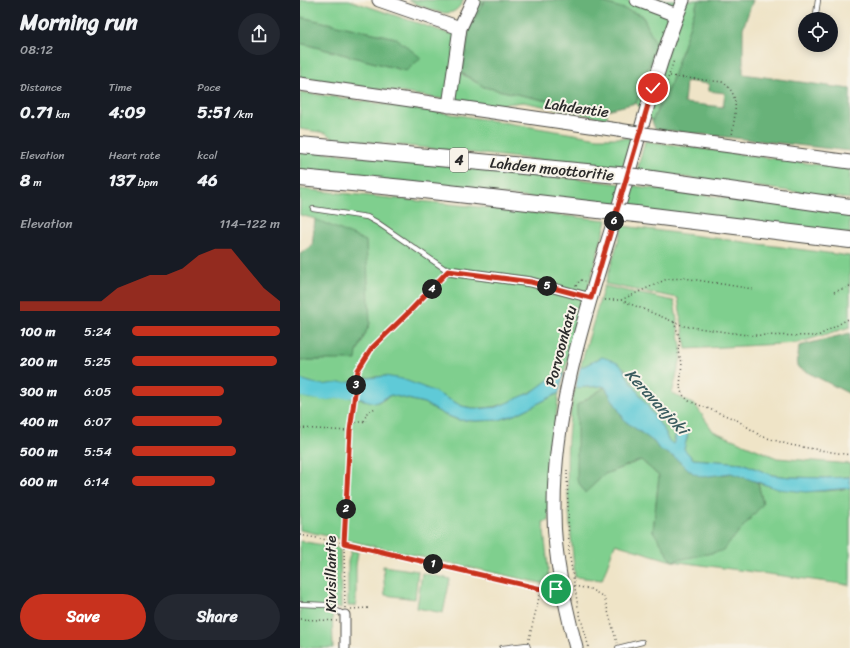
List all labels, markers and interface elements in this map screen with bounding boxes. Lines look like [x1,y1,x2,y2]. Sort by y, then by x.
text: Morning run [20,3,138,42]
map controls [798,12,838,52]
button: locate [798,12,838,52]
button: share [238,13,280,55]
text: 08:12 [20,38,53,61]
pin [636,71,670,105]
icon: check [642,77,664,99]
text: Distance [20,78,62,97]
text: Time [109,78,132,97]
text: Pace [197,78,221,97]
street label: Lahdentie [543,91,611,125]
text: 0.71 [20,97,53,127]
text: 4:09 [109,97,146,127]
text: 5:51 [197,97,231,127]
text: km [53,105,70,124]
text: /km [231,105,253,124]
text: Elevation [20,146,65,165]
text: Heart rate [109,146,160,165]
text: kcal [197,146,217,165]
road number: 4 [450,148,468,172]
street label: Lahden moottoritie [489,150,616,188]
text: 8 [20,165,30,195]
text: 137 [109,165,135,195]
text: 46 [197,165,218,195]
text: m [30,173,42,192]
text: bpm [135,173,158,192]
pin: 6 [604,211,624,231]
text: 6 [611,211,617,230]
text: Elevation [20,212,73,235]
text: 114–122 m [219,212,280,235]
pin: 5 [537,276,557,296]
text: 5 [544,276,550,295]
pin: 4 [422,279,442,299]
text: 4 [429,279,435,298]
street label: Porvoonkatu [538,302,584,390]
text: 100 m [20,320,55,343]
text: 5:24 [84,320,112,343]
text: 200 m [20,350,57,373]
text: 5:25 [84,350,111,373]
water label: Keravanjoki [618,361,698,444]
pin: 3 [346,375,366,395]
text: 3 [353,375,359,394]
text: 300 m [20,380,57,403]
text: 6:05 [84,380,111,403]
text: 400 m [20,410,58,433]
text: 6:07 [84,410,111,433]
text: 500 m [20,440,58,463]
text: 5:54 [84,440,112,463]
text: 600 m [20,470,57,493]
text: 6:14 [84,470,109,493]
pin: 2 [336,499,356,519]
text: 2 [343,499,349,518]
street label: Kivisillantie [318,536,344,613]
pin: 1 [423,554,443,574]
text: 1 [431,554,435,573]
pin [539,572,573,606]
icon: arrive [545,578,567,600]
button: Save [20,594,146,640]
button: Share [154,594,280,640]

